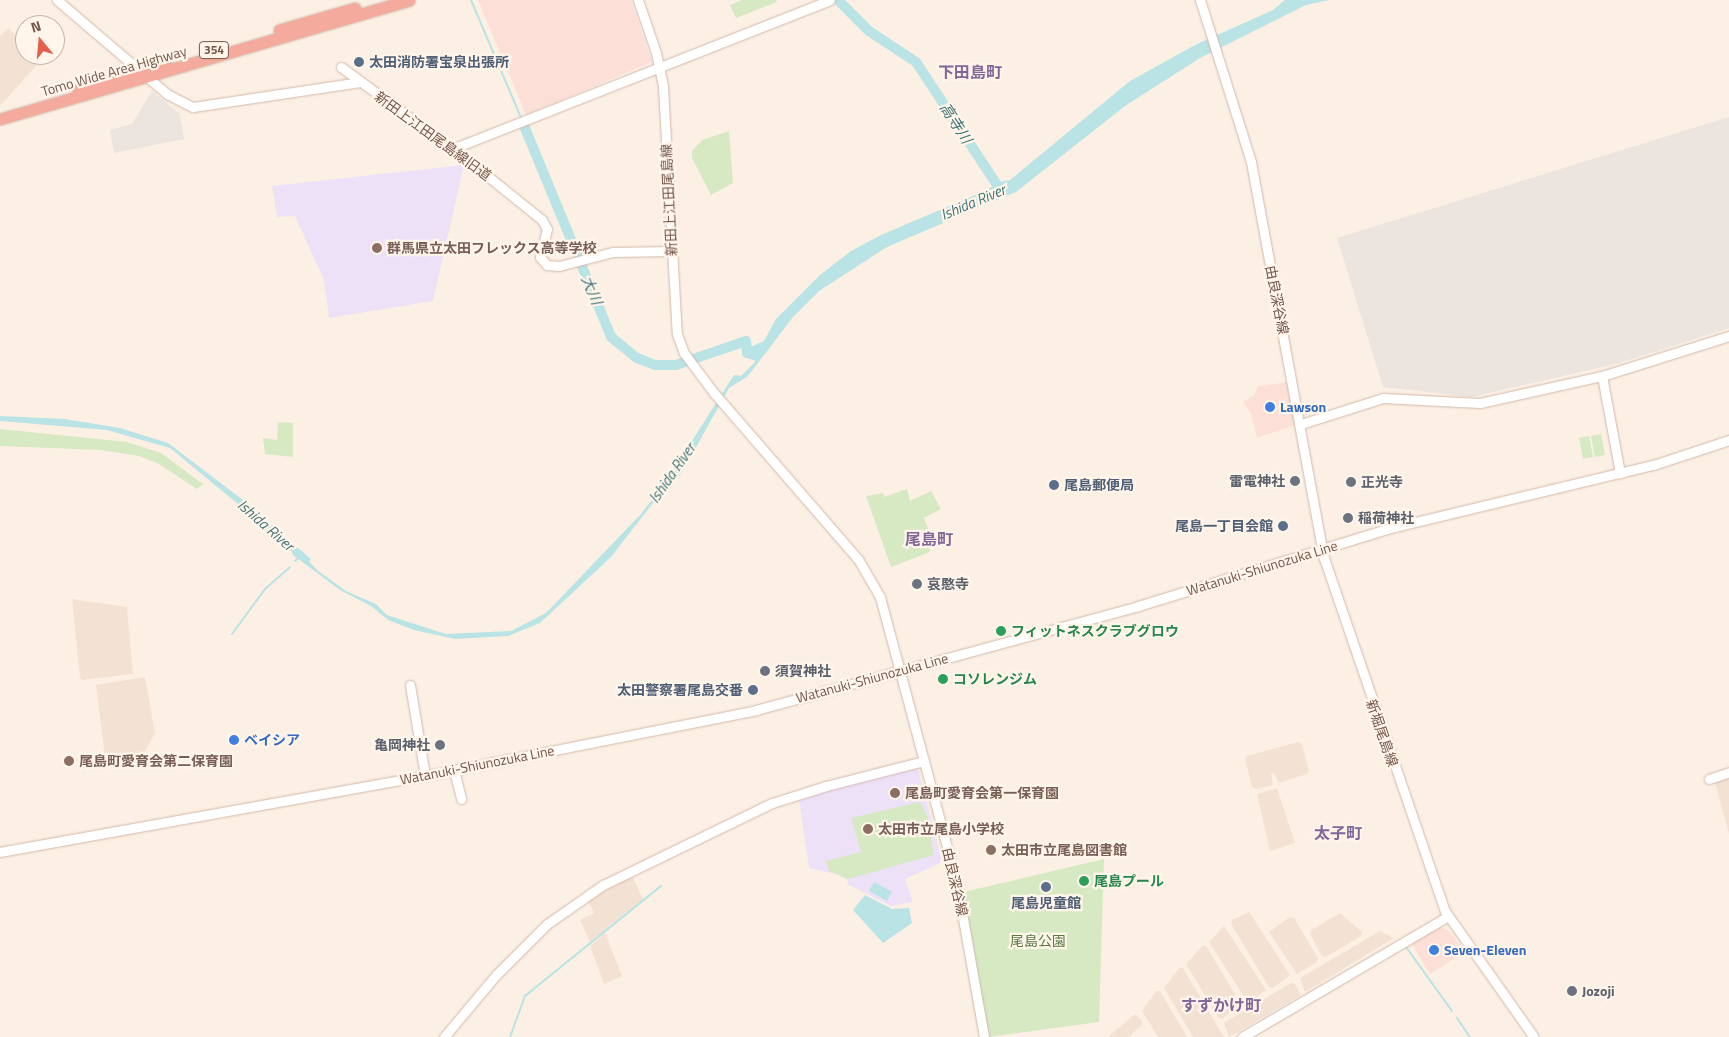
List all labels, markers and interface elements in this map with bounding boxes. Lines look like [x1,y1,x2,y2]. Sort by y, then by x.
north arrow [15,15,65,65]
text: N [28,15,43,38]
road number: 354 [198,40,230,60]
street label: Tomo Wide Area Highway [39,42,189,100]
place label: 太田消防署宝泉出張所 [369,54,509,70]
marker: 太田消防署宝泉出張所 [353,56,365,68]
district label: 下田島町 [938,62,1002,82]
street label: 新田上江田尾島線旧道 [371,88,495,184]
water label: 高寺川 [936,99,976,147]
street label: 新田上江田尾島線 [658,144,680,256]
water label: Ishida River [938,180,1008,224]
place label: 群馬県立太田フレックス高等学校 [387,240,597,256]
marker: 群馬県立太田フレックス高等学校 [371,242,383,254]
street label: 由良深谷線 [1262,264,1292,336]
water label: 大川 [578,273,606,307]
place label: Lawson [1280,399,1326,415]
marker: Lawson [1264,401,1276,413]
water label: Ishida River [645,440,699,506]
place label: 雷電神社 [1229,473,1285,489]
place label: 正光寺 [1361,474,1403,490]
marker: 雷電神社 [1289,475,1301,487]
marker: 正光寺 [1345,476,1357,488]
place label: 尾島郵便局 [1064,477,1134,493]
marker: 尾島郵便局 [1048,479,1060,491]
water label: Ishida River [234,496,298,554]
place label: 稲荷神社 [1358,510,1414,526]
marker: 稲荷神社 [1342,512,1354,524]
place label: 尾島一丁目会館 [1175,518,1273,534]
marker: 尾島一丁目会館 [1277,520,1289,532]
district label: 尾島町 [905,529,953,549]
street label: Watanuki-Shiunozuka Line [1184,537,1340,599]
place label: 哀愍寺 [927,576,969,592]
marker: 哀愍寺 [911,578,923,590]
place label: フィットネスクラブグロウ [1011,623,1179,639]
marker: フィットネスクラブグロウ [995,625,1007,637]
street label: Watanuki-Shiunozuka Line [794,650,950,706]
place label: 須賀神社 [775,663,831,679]
marker: 須賀神社 [759,665,771,677]
place label: コソレンジム [953,671,1037,687]
marker: コソレンジム [937,673,949,685]
place label: 太田警察署尾島交番 [617,682,743,698]
marker: 太田警察署尾島交番 [747,684,759,696]
street label: 新堀尾島線 [1363,697,1401,769]
place label: ベイシア [244,732,300,748]
marker: ベイシア [228,734,240,746]
place label: 亀岡神社 [374,737,430,753]
marker: 亀岡神社 [434,739,446,751]
street label: Watanuki-Shiunozuka Line [398,742,556,788]
place label: 尾島町愛育会第二保育園 [79,753,233,769]
marker: 尾島町愛育会第二保育園 [63,755,75,767]
place label: 尾島町愛育会第一保育園 [905,785,1059,801]
marker: 尾島町愛育会第一保育園 [889,787,901,799]
place label: 太田市立尾島小学校 [878,821,1004,837]
marker: 太田市立尾島小学校 [862,823,874,835]
district label: 太子町 [1314,823,1362,843]
place label: 太田市立尾島図書館 [1001,842,1127,858]
marker: 太田市立尾島図書館 [985,844,997,856]
street label: 由良深谷線 [939,846,971,918]
place label: 尾島プール [1094,873,1164,889]
marker: 尾島プール [1078,875,1090,887]
marker: 尾島児童館 [1040,881,1052,893]
place label: 尾島児童館 [1011,895,1081,911]
park label: 尾島公園 [1010,933,1066,949]
place label: Seven-Eleven [1444,942,1526,958]
marker: Seven-Eleven [1428,944,1440,956]
place label: Jozoji [1582,983,1615,999]
marker: Jozoji [1566,985,1578,997]
district label: すずかけ町 [1181,995,1261,1015]

